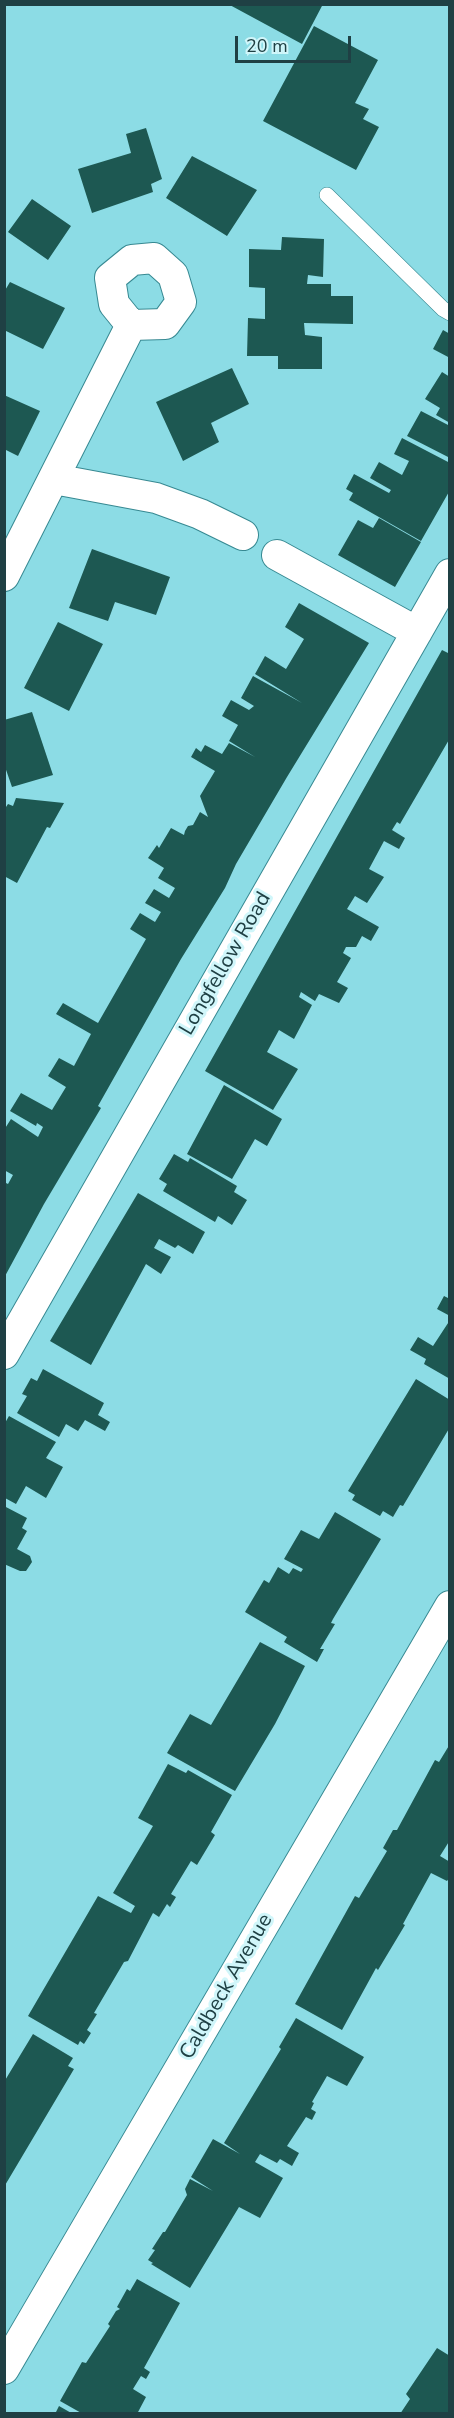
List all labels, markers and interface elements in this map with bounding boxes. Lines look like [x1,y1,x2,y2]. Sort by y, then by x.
scale bar [238,24,354,62]
text: 20 m [246,34,288,58]
street label: Longfellow Road [175,888,277,1040]
street label: Caldbeck Avenue [175,1910,279,2064]

